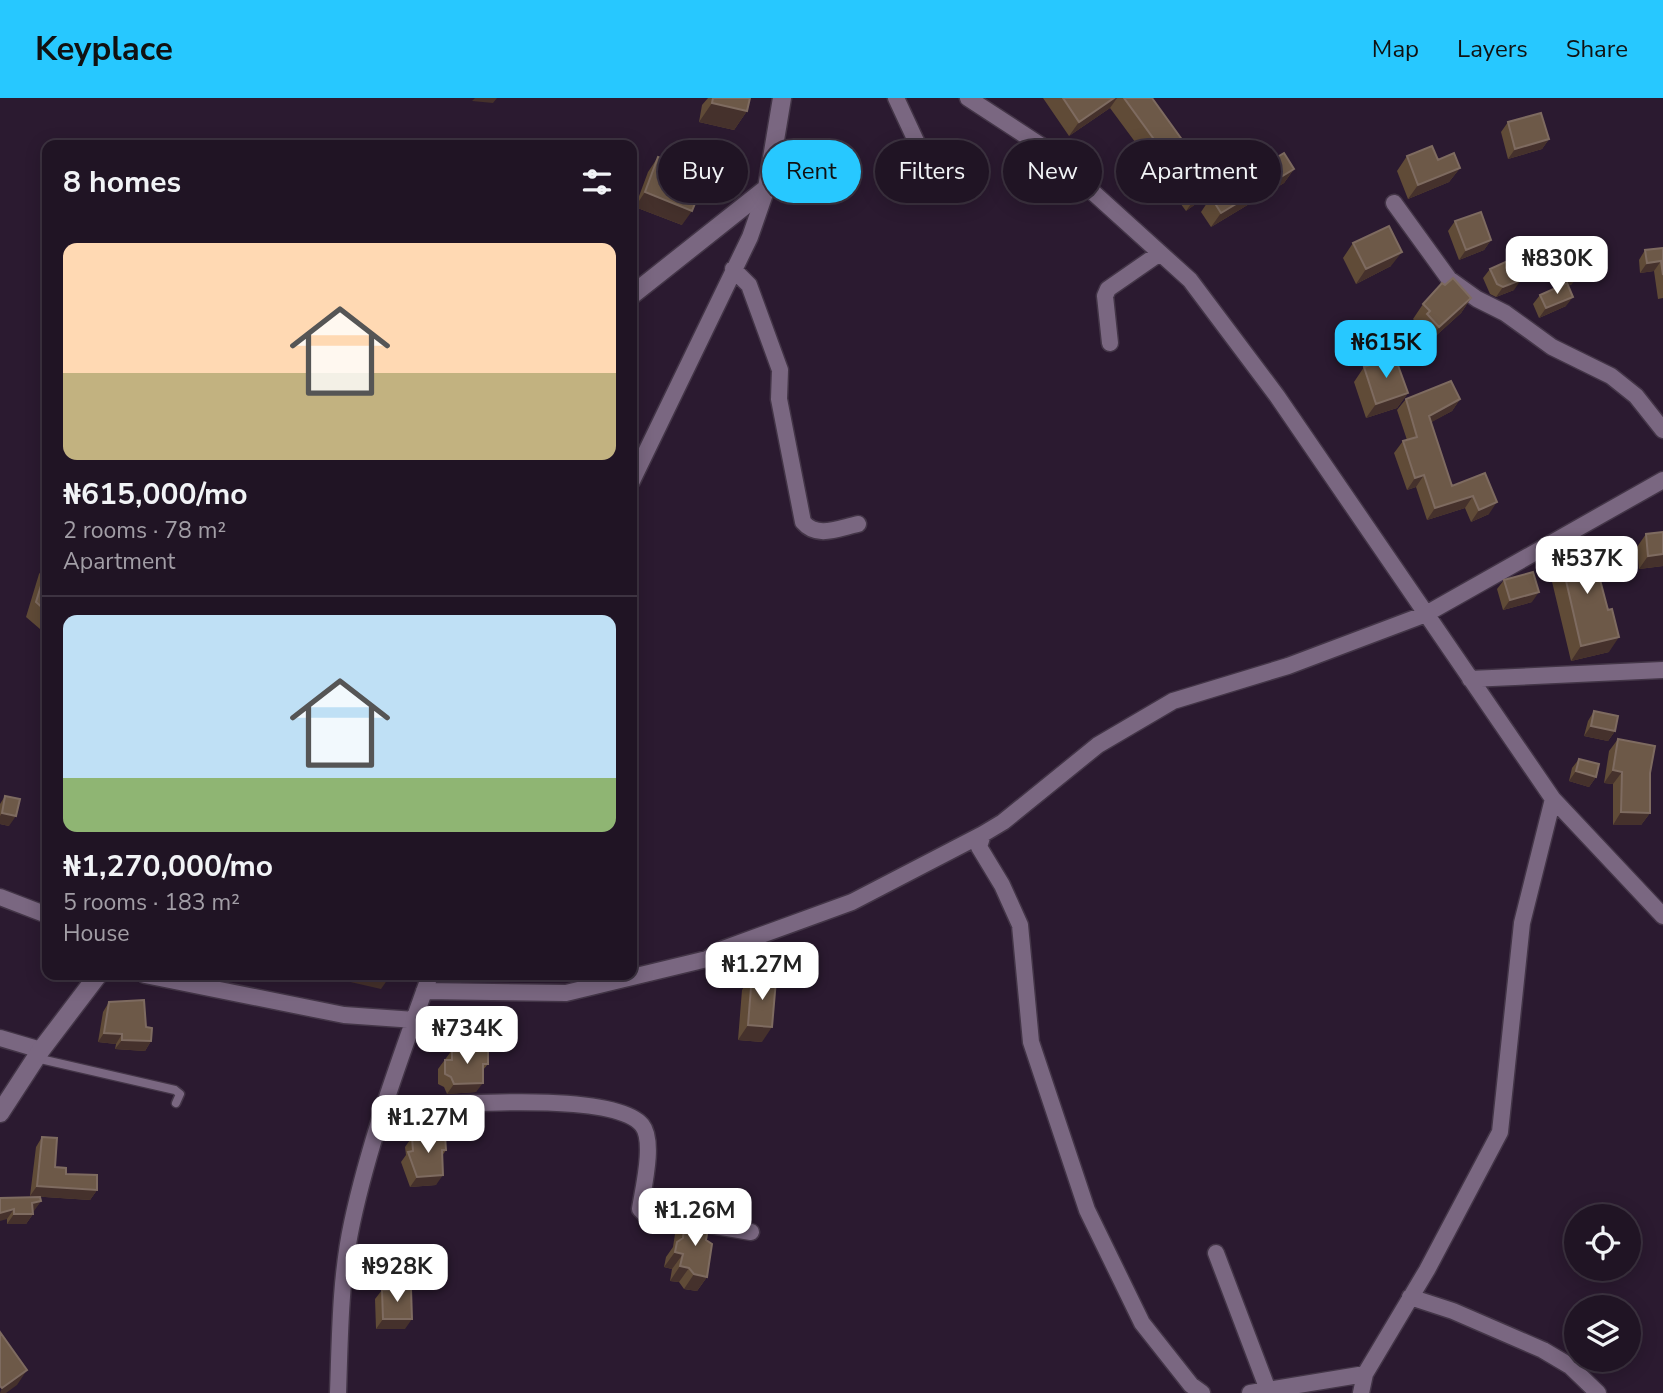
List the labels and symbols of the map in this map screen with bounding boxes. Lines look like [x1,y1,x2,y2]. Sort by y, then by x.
pin: ₦830K [1508,236,1606,296]
pin: ₦615K [1337,320,1435,380]
pin: ₦537K [1538,536,1636,596]
pin: ₦1.27M [705,942,819,1002]
pin: ₦734K [418,1006,516,1066]
pin: ₦1.27M [371,1096,485,1155]
pin: ₦1.26M [638,1188,752,1248]
pin: ₦928K [348,1244,446,1304]

